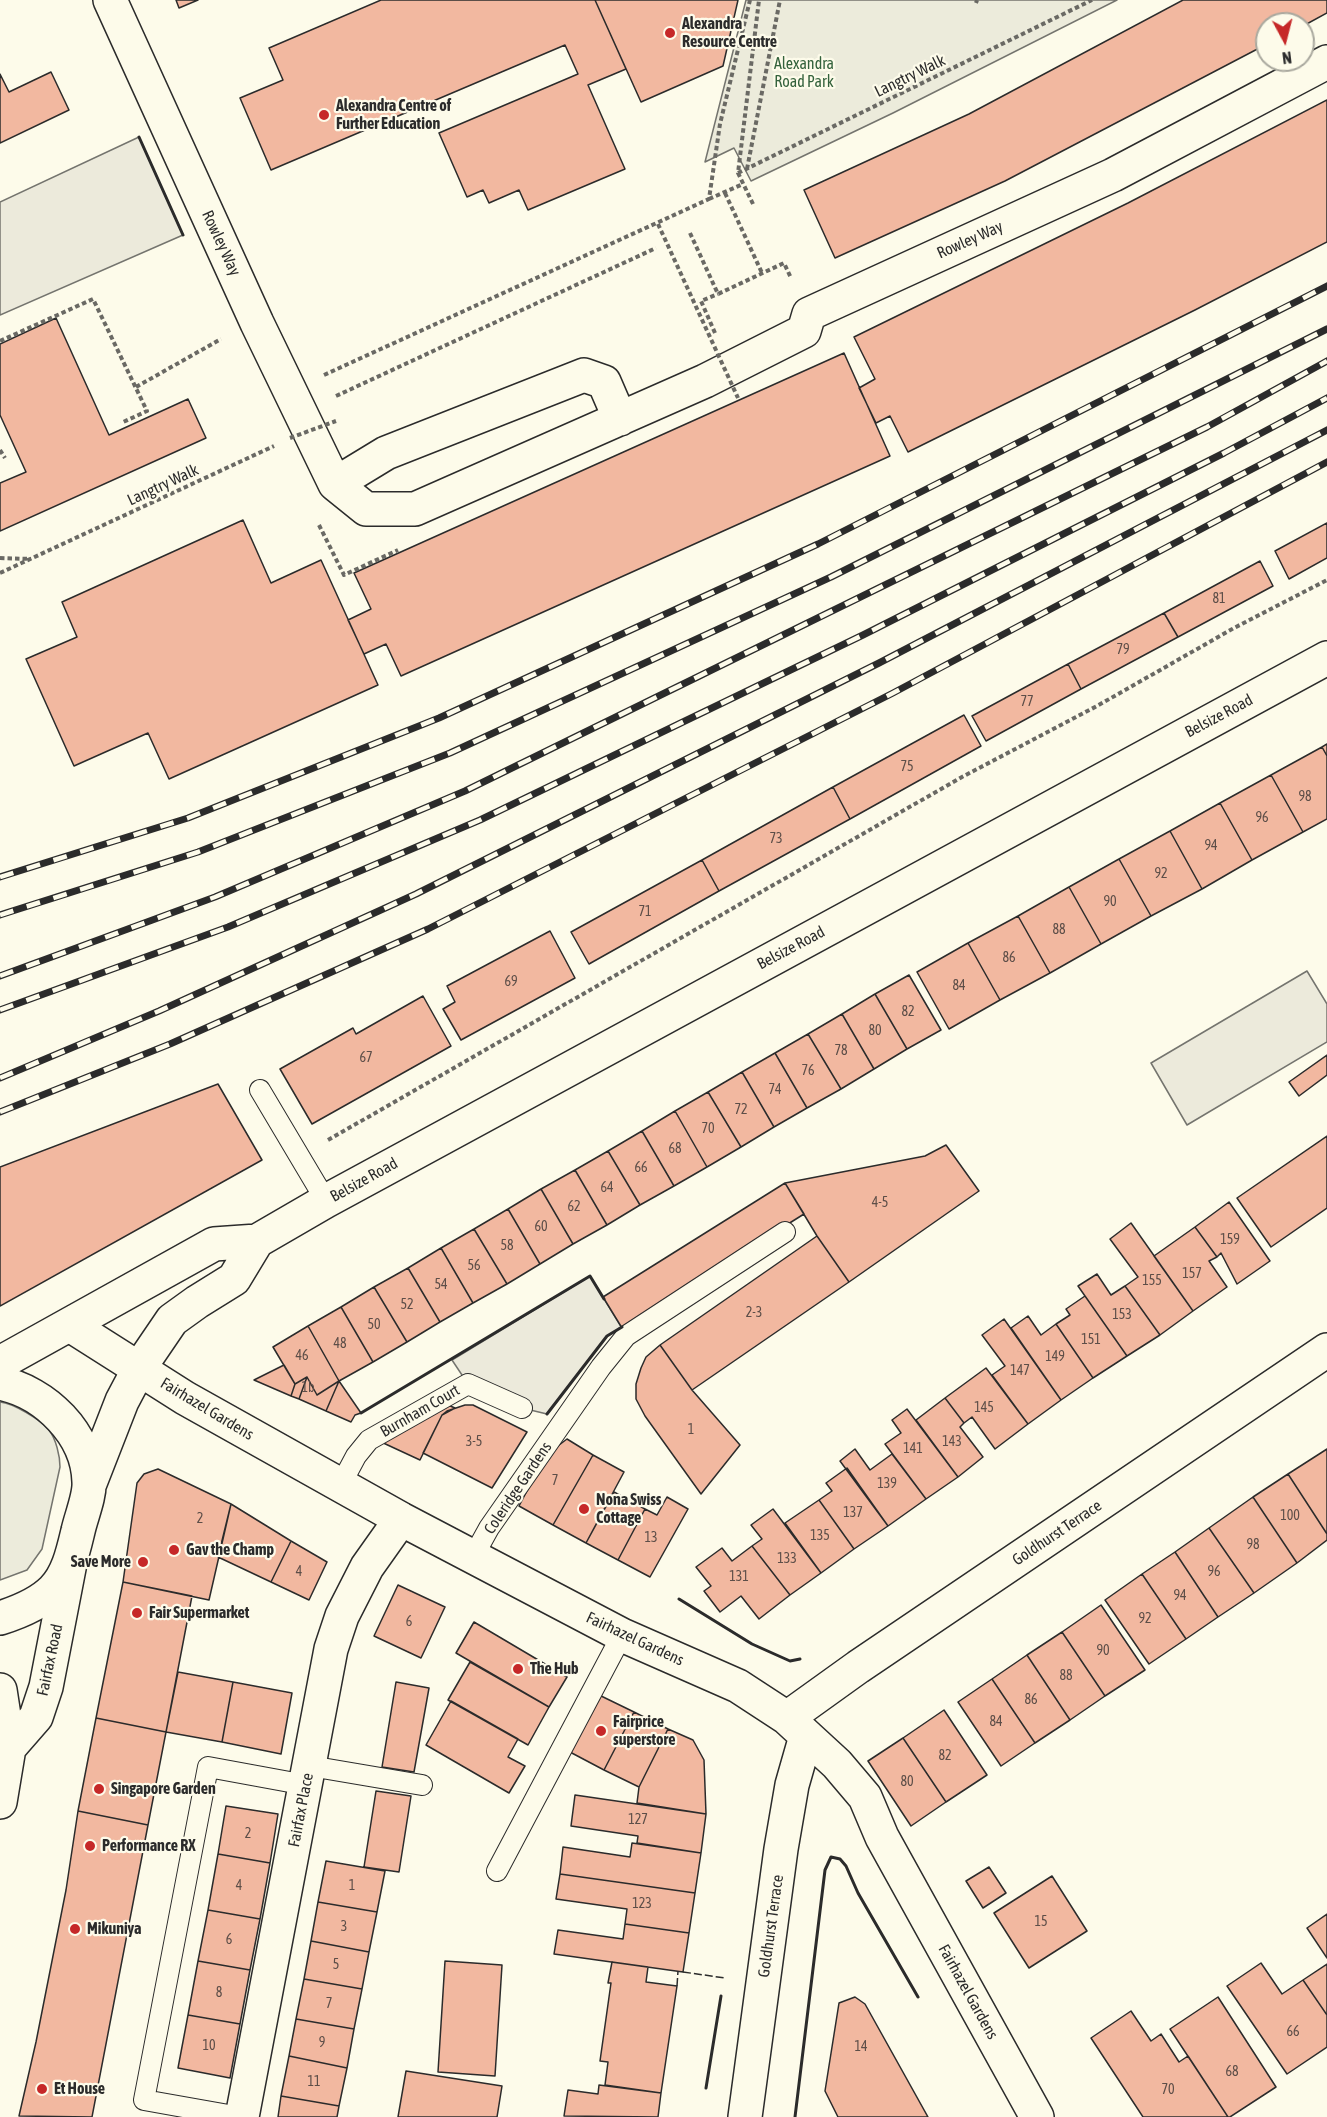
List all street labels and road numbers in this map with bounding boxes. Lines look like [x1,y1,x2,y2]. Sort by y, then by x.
street label: Langtry Walk [872,51,948,101]
street label: Rowley Way [198,207,244,279]
street label: Rowley Way [934,217,1006,263]
street label: Langtry Walk [124,460,202,510]
street label: Belsize Road [1182,690,1256,742]
street label: Belsize Road [754,922,828,974]
street label: Belsize Road [327,1154,401,1206]
street label: Fairhazel Gardens [157,1374,257,1444]
street label: Burnham Court [377,1381,463,1441]
street label: Coleridge Gardens [480,1438,556,1538]
street label: Goldhurst Terrace [1009,1496,1105,1570]
street label: Fairhazel Gardens [583,1608,687,1670]
street label: Fairfax Road [33,1622,67,1698]
street label: Fairfax Place [284,1771,318,1849]
street label: Goldhurst Terrace [754,1873,788,1979]
street label: Fairhazel Gardens [934,1941,1002,2043]

